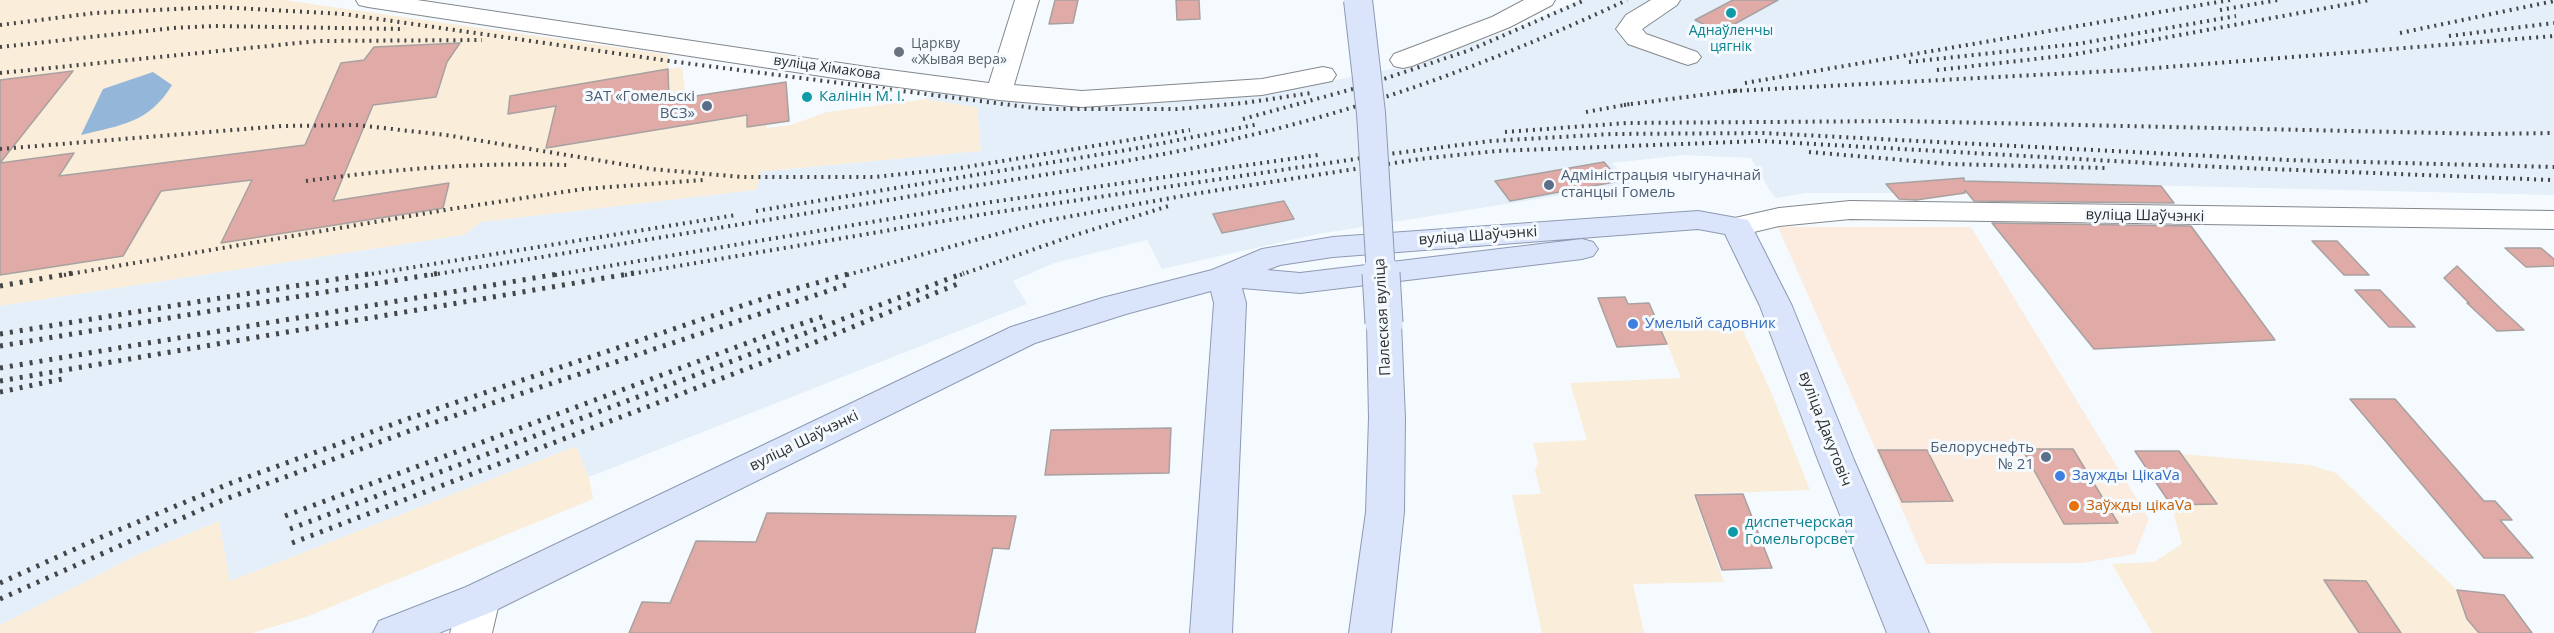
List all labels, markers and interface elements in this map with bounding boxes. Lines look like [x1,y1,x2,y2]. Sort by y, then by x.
marker: Аднаўленчы цягнік [1724,6,1738,20]
place label: Аднаўленчы цягнік [1689,23,1773,56]
place label: Царкву «Жывая вера» [911,36,1007,68]
marker: Царкву «Жывая вера» [892,45,906,59]
street label: вуліца Хімакова [772,52,882,84]
place label: ЗАТ «Гомельскі ВСЗ» [585,88,695,123]
place label: Калінін М. І. [819,88,905,106]
marker: Калінін М. І. [800,90,814,104]
marker: ЗАТ «Гомельскі ВСЗ» [700,99,714,113]
place label: Адміністрацыя чыгуначнай станцыі Гомель [1561,167,1761,202]
marker: Адміністрацыя чыгуначнай станцыі Гомель [1542,178,1556,192]
street label: вуліца Шаўчэнкі [2085,206,2205,226]
street label: вуліца Шаўчэнкі [1418,223,1538,249]
street label: Палеская вуліца [1371,258,1395,376]
place label: Умелый садовник [1645,315,1776,333]
marker: Умелый садовник [1626,317,1640,331]
street label: вуліца Дакутовіч [1795,369,1855,489]
street label: вуліца Шаўчэнкі [747,407,861,475]
place label: Белоруснефть № 21 [1930,439,2034,474]
marker: Белоруснефть № 21 [2039,450,2053,464]
place label: Заужды ЦікаVа [2072,467,2180,485]
marker: Заужды ЦікаVа [2053,469,2067,483]
place label: Заўжды цікаVа [2086,497,2192,515]
marker: Заўжды цікаVа [2067,499,2081,513]
place label: диспетчерская Гомельгорсвет [1745,514,1855,549]
marker: диспетчерская Гомельгорсвет [1726,525,1740,539]

